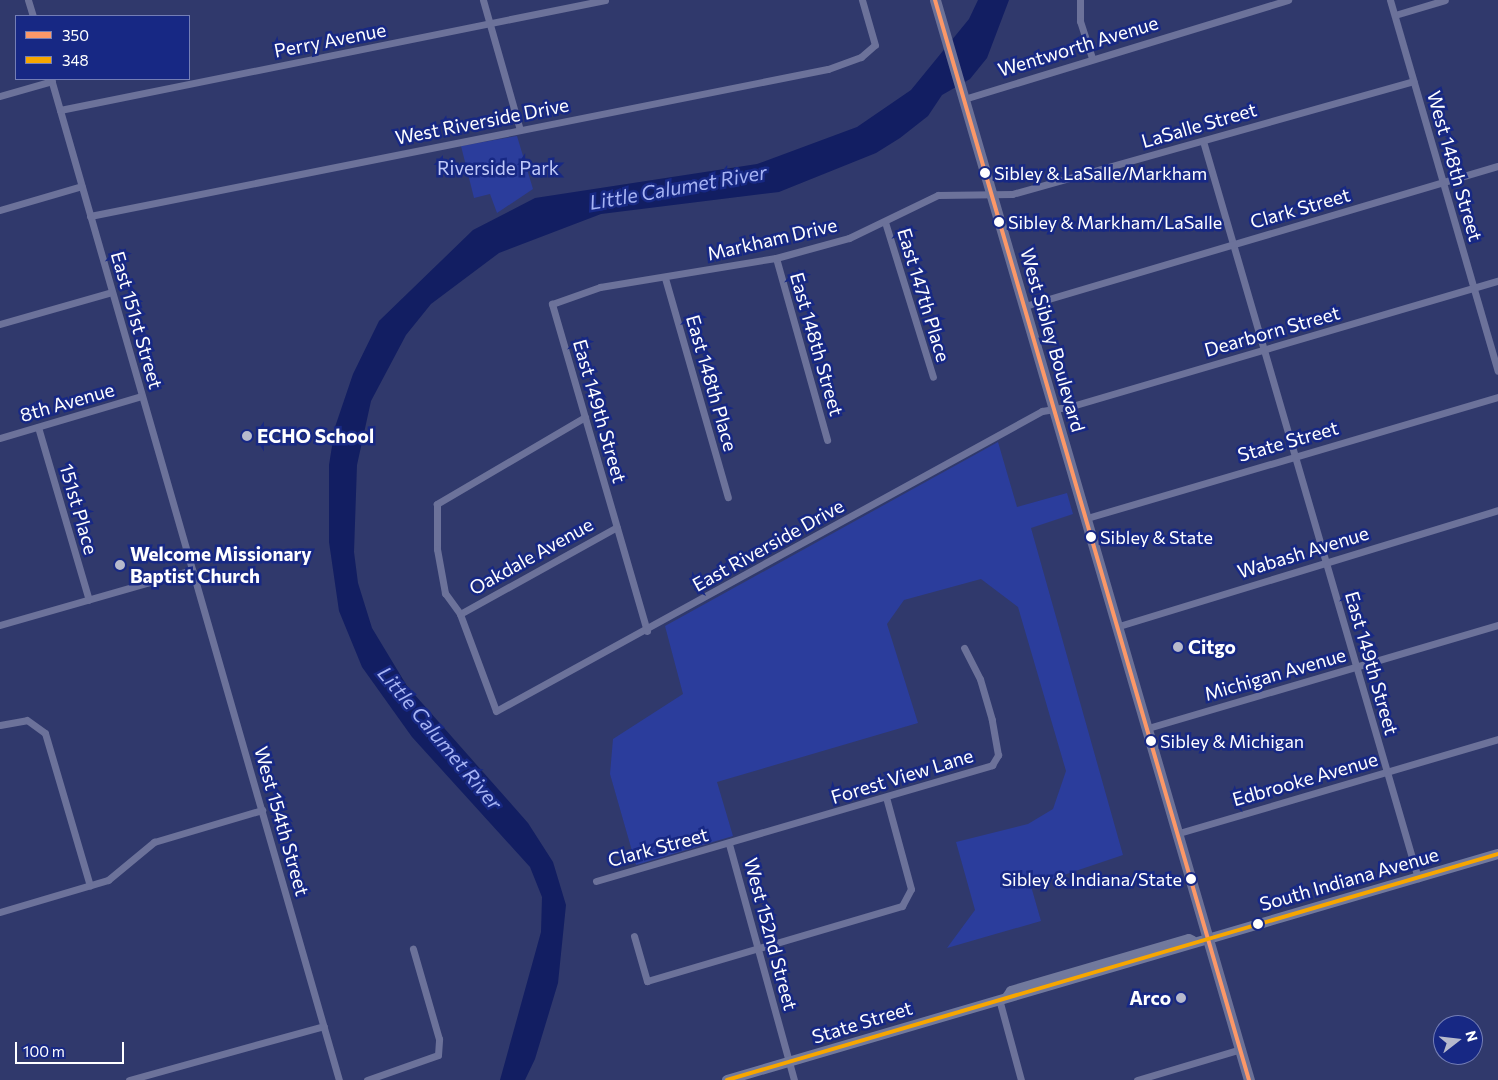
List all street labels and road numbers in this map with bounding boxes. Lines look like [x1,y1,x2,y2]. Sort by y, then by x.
street label: Wentworth Avenue [995,11,1161,81]
street label: Perry Avenue [272,18,388,62]
street label: West 148th Street [1423,88,1487,244]
street label: West Riverside Drive [393,93,571,149]
street label: LaSalle Street [1139,98,1259,152]
street label: Clark Street [1247,183,1353,233]
street label: Markham Drive [705,213,839,265]
street label: East 147th Place [893,225,955,365]
street label: West Sibley Boulevard [1016,246,1090,434]
street label: East 151st Street [106,249,168,391]
street label: East 148th Street [786,270,848,418]
street label: Dearborn Street [1202,301,1342,361]
street label: East 148th Place [682,312,742,454]
street label: East 149th Street [569,337,631,485]
street label: 8th Avenue [17,378,117,426]
street label: State Street [1235,416,1341,466]
street label: 151st Place [55,461,103,557]
street label: East Riverside Drive [688,494,848,596]
street label: Oakdale Avenue [465,513,597,599]
street label: Wabash Avenue [1235,521,1371,583]
street label: East 149th Street [1341,589,1403,737]
street label: Michigan Avenue [1202,643,1348,705]
street label: West 154th Street [250,744,314,898]
street label: Forest View Lane [828,744,976,808]
street label: Edbrooke Avenue [1230,747,1380,811]
street label: Clark Street [605,823,711,871]
street label: South Indiana Avenue [1257,843,1441,915]
street label: West 152nd Street [740,855,802,1013]
street label: State Street [809,996,915,1048]

